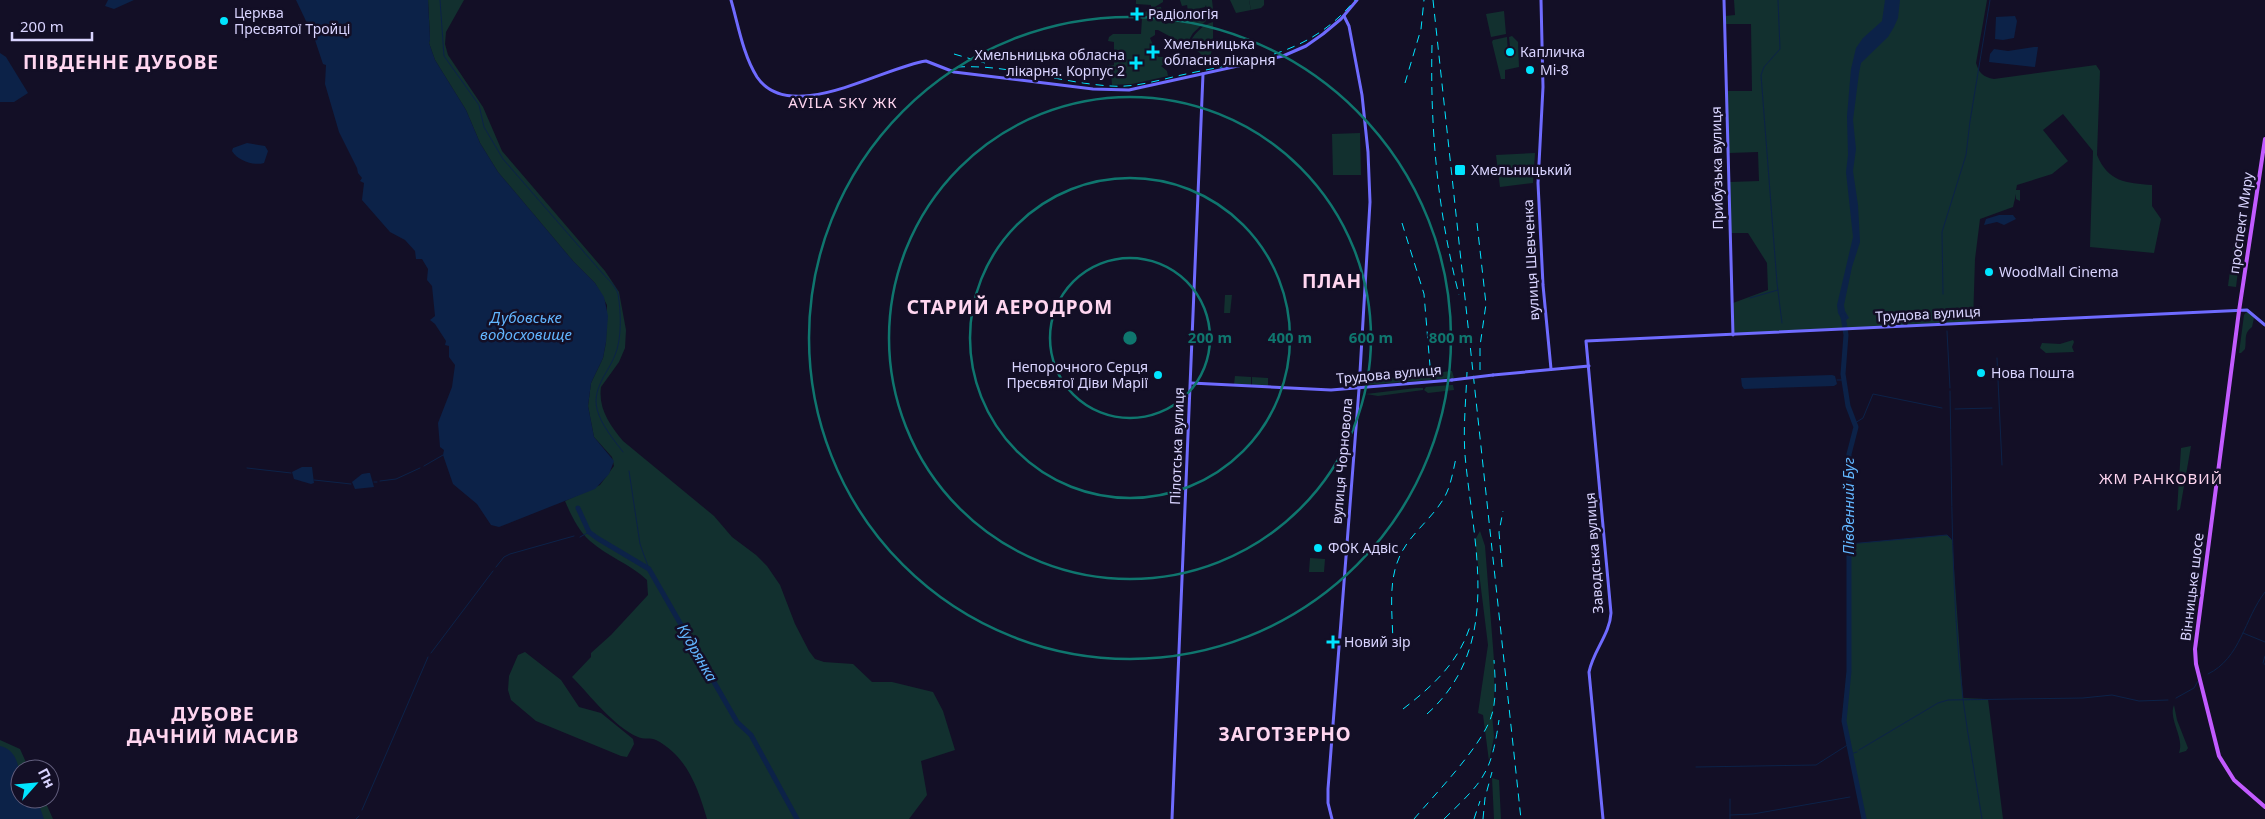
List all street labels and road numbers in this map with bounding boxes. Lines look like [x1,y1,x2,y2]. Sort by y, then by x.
street label: Прибузька вулиця [1706,106,1727,230]
street label: проспект Миру [2224,170,2257,275]
street label: вулиця Шевченка [1518,199,1543,321]
street label: Трудова вулиця [1875,301,1981,326]
street label: Трудова вулиця [1335,359,1442,388]
street label: Пілотська вулиця [1165,387,1188,505]
street label: вулиця Чорновола [1327,397,1356,525]
street label: Заводська вулиця [1580,492,1607,614]
street label: Вінницьке шосе [2175,532,2208,642]

